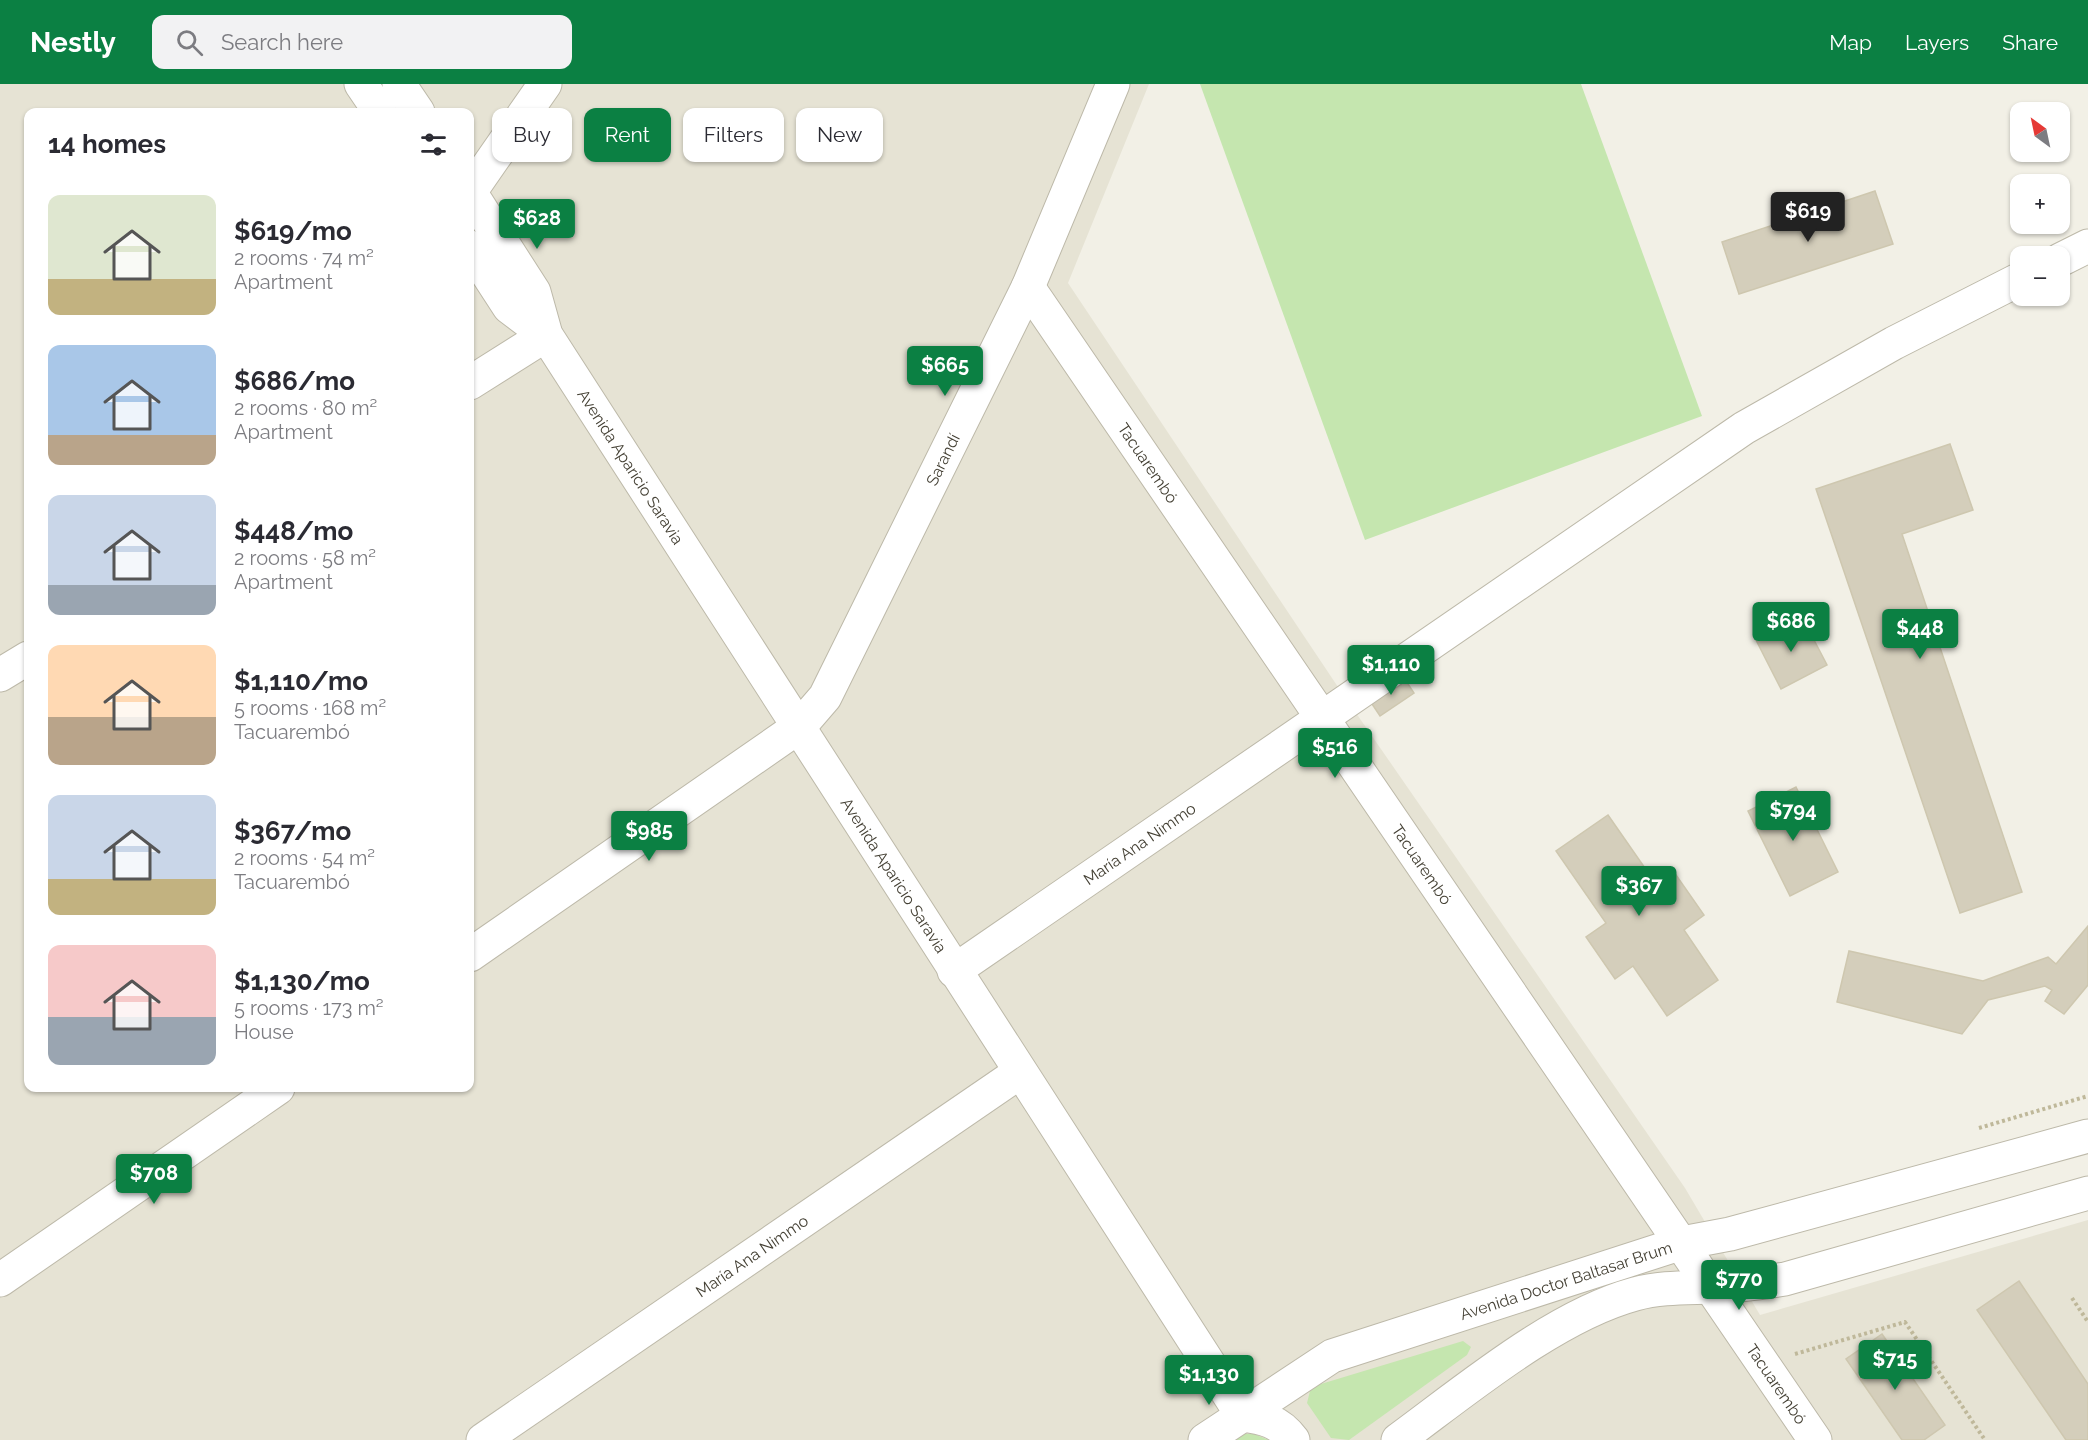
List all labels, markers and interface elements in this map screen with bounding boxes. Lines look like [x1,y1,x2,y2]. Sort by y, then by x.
search box [152,15,572,69]
text: Nestly [30,26,116,59]
icon: search [173,26,206,59]
text: Search here [221,29,343,55]
text: Map [1829,30,1872,55]
text: Layers [1905,30,1969,55]
text: Share [2002,30,2058,55]
north arrow [2010,102,2070,162]
map controls [2010,102,2070,306]
chip: Buy [492,108,572,162]
chip: Rent [584,108,671,162]
chip: Filters [683,108,784,162]
chip: New [796,108,883,162]
icon: filters [417,128,450,161]
text: 14 homes [48,129,166,159]
button: + [2010,174,2070,234]
pin: $619 [1772,192,1844,243]
pin: $628 [501,199,573,250]
text: $619 [1785,199,1831,223]
text: $628 [513,206,561,230]
text: $619/mo [234,216,352,246]
icon: home [96,219,168,291]
text: 2 rooms · 74 m² [234,246,374,270]
button: − [2010,246,2070,306]
text: Apartment [234,270,333,294]
pin: $665 [909,346,981,397]
text: $665 [921,353,969,377]
text: $686/mo [234,366,355,396]
icon: home [96,369,168,441]
street label: Avenida Aparicio Saravia [574,386,688,548]
text: 2 rooms · 80 m² [234,396,377,420]
street label: Tacuarembó [1114,419,1182,507]
text: Apartment [234,420,333,444]
street label: Sarandí [922,430,964,489]
text: $448/mo [234,516,353,546]
icon: home [96,519,168,591]
text: 2 rooms · 58 m² [234,546,376,570]
text: Apartment [234,570,333,594]
pin: $686 [1755,602,1827,653]
text: $686 [1766,609,1816,633]
pin: $448 [1884,609,1956,660]
text: $448 [1896,616,1944,640]
pin: $1,110 [1342,645,1440,696]
text: $1,110 [1361,652,1421,676]
text: $1,110/mo [234,666,368,696]
icon: home [96,669,168,741]
text: 5 rooms · 168 m² [234,696,386,720]
text: Tacuarembó [234,720,350,744]
pin: $516 [1299,728,1371,779]
text: $516 [1312,735,1358,759]
pin: $794 [1757,791,1829,842]
street label: Avenida Aparicio Saravia [837,794,951,956]
street label: María Ana Nimmo [1080,798,1199,889]
text: $794 [1769,798,1817,822]
pin: $985 [613,811,685,862]
text: $367/mo [234,816,351,846]
text: $985 [625,818,673,842]
icon: home [96,819,168,891]
street label: Tacuarembó [1388,821,1456,908]
text: 2 rooms · 54 m² [234,846,375,870]
pin: $367 [1603,866,1675,917]
text: Tacuarembó [234,870,350,894]
text: $367 [1615,873,1663,897]
text: $1,130/mo [234,966,370,996]
icon: home [96,969,168,1041]
text: 5 rooms · 173 m² [234,996,384,1020]
text: House [234,1020,294,1044]
pin: $708 [118,1154,190,1205]
text: $708 [130,1161,178,1185]
street label: María Ana Nimmo [692,1211,812,1301]
street label: Avenida Doctor Baltasar Brum [1457,1237,1674,1324]
pin: $770 [1703,1260,1775,1311]
text: $770 [1715,1267,1763,1291]
street label: Tacuarembó [1743,1340,1811,1428]
pin: $715 [1859,1340,1931,1391]
text: $715 [1873,1347,1917,1371]
pin: $1,130 [1160,1355,1258,1406]
text: $1,130 [1179,1362,1239,1386]

